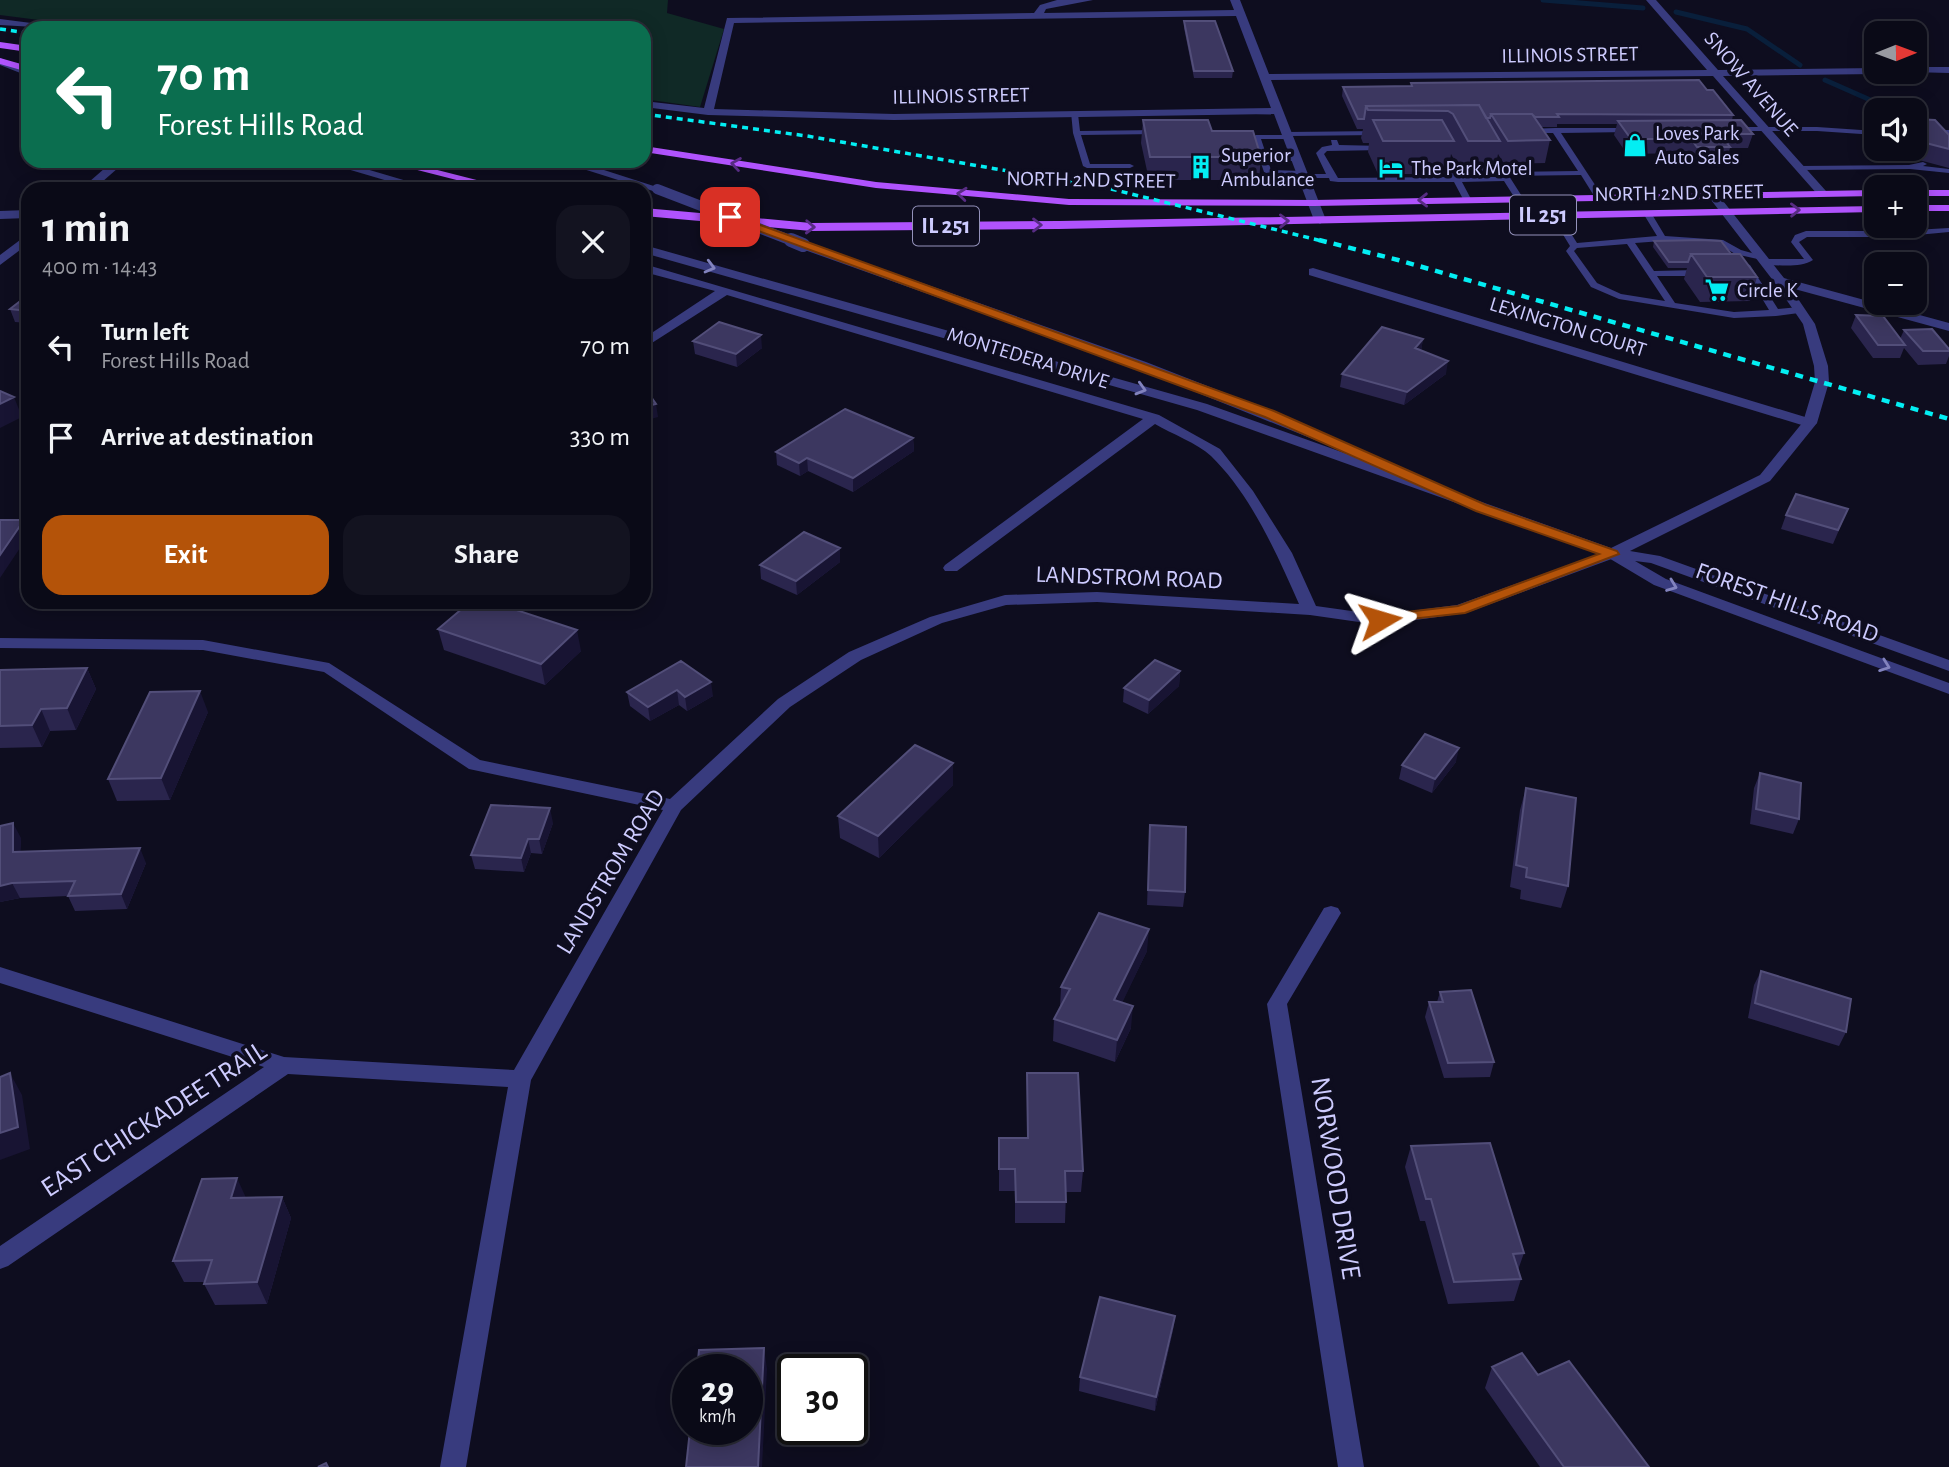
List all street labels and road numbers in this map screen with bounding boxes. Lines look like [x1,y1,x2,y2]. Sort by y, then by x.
street label: SNOW AVENUE [1700,28,1802,140]
street label: ILLINOIS STREET [1501,43,1639,67]
street label: ILLINOIS STREET [892,84,1030,108]
street label: NORTH 2ND STREET [1006,168,1176,192]
street label: NORTH 2ND STREET [1594,181,1764,205]
road number: IL 251 [1510,196,1576,234]
road number: IL 251 [913,206,979,246]
street label: LEXINGTON COURT [1487,293,1649,361]
street label: MONTEDERA DRIVE [945,323,1111,393]
street label: FOREST HILLS ROAD [1692,559,1882,647]
street label: LANDSTROM ROAD [1035,563,1223,593]
street label: LANDSTROM ROAD [553,786,669,958]
street label: EAST CHICKADEE TRAIL [37,1037,272,1203]
street label: NORWOOD DRIVE [1305,1075,1365,1281]

